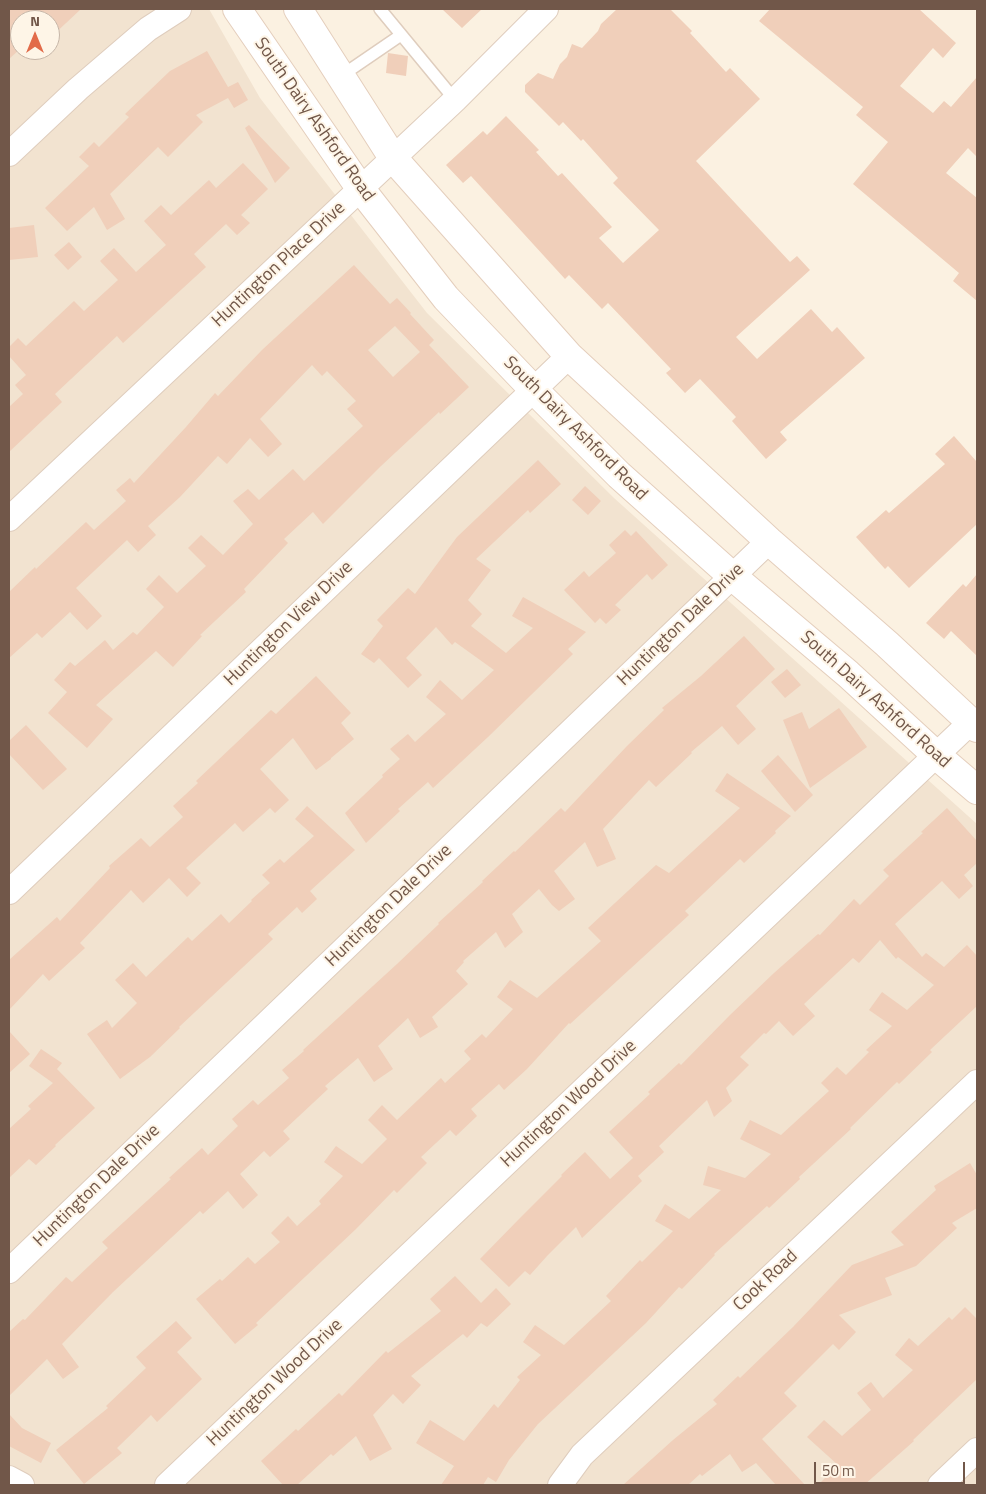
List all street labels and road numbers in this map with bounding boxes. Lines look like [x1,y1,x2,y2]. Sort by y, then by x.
street label: South Dairy Ashford Road [249,34,379,206]
street label: Huntington Place Drive [208,198,350,332]
street label: South Dairy Ashford Road [499,353,651,505]
street label: Huntington View Drive [220,557,358,691]
street label: Huntington Dale Drive [613,559,749,691]
street label: South Dairy Ashford Road [795,627,955,773]
street label: Huntington Dale Drive [321,840,457,972]
street label: Huntington Wood Drive [497,1036,641,1172]
street label: Huntington Dale Drive [29,1120,165,1252]
street label: Cook Road [729,1246,803,1316]
street label: Huntington Wood Drive [203,1315,347,1451]

